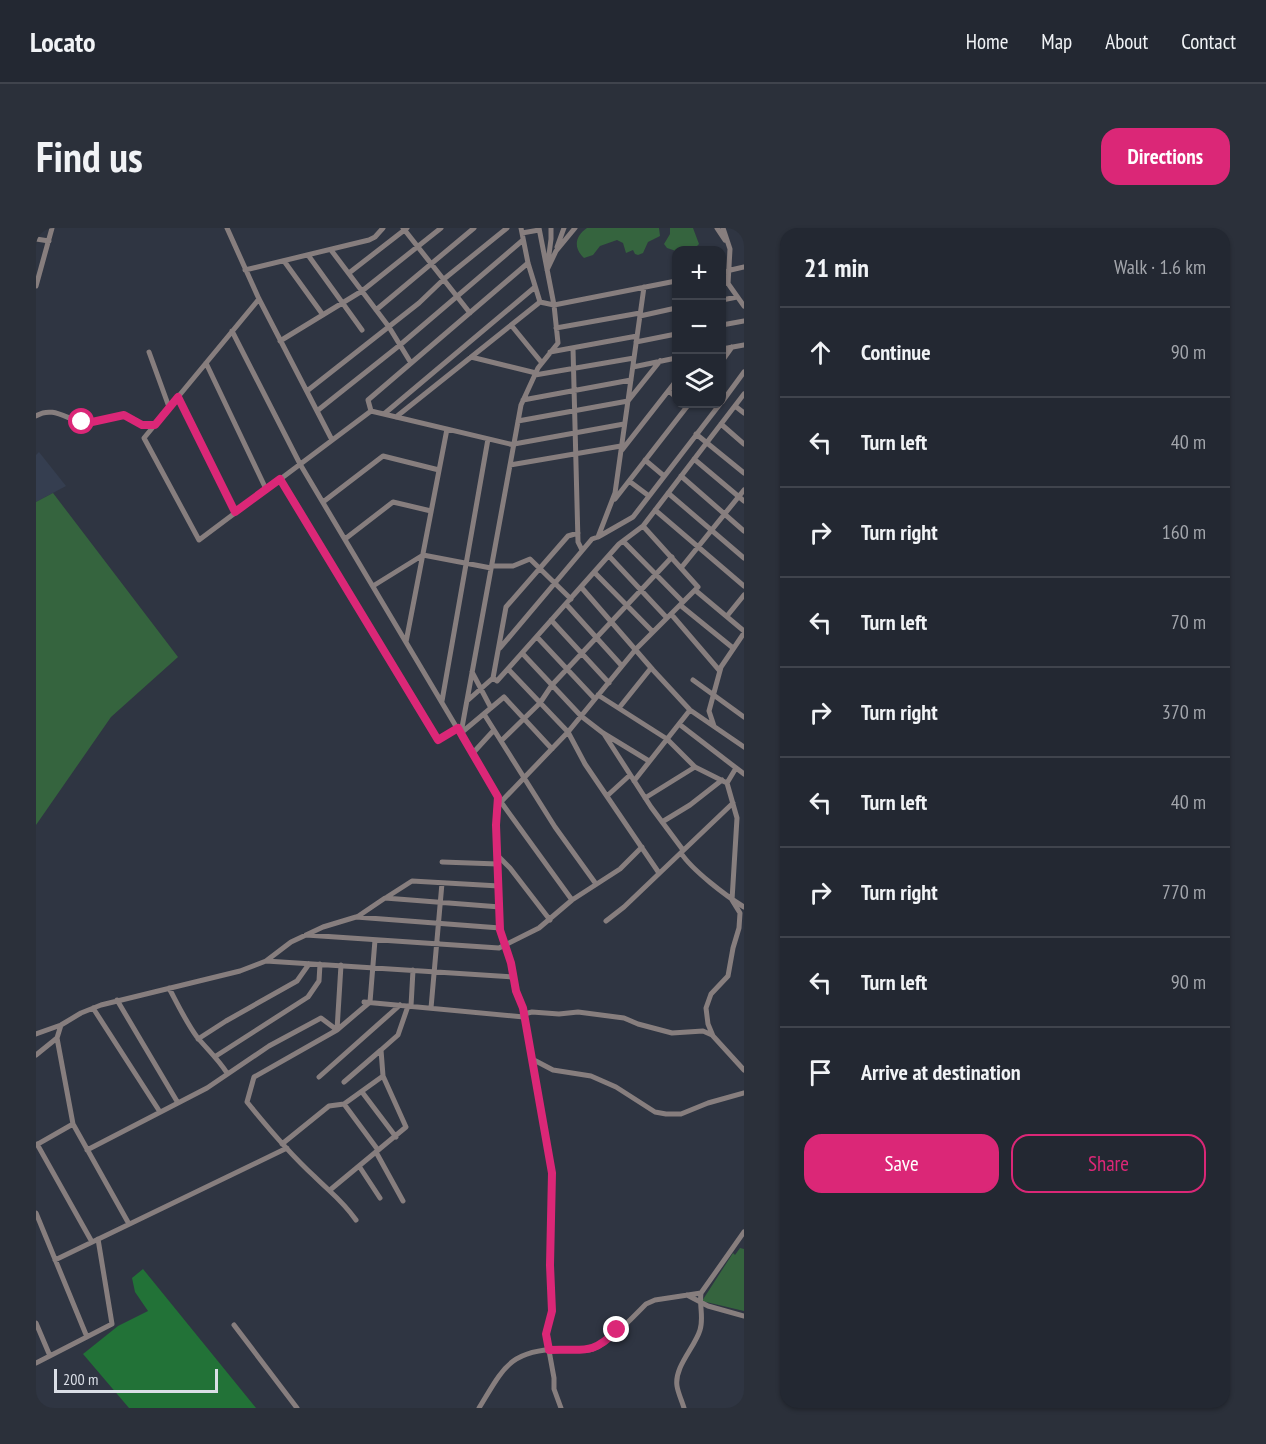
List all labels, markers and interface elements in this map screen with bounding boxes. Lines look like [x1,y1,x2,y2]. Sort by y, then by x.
text: Locato [30,23,96,60]
text: Home [966,28,1008,55]
text: Map [1041,28,1072,55]
text: About [1105,28,1148,55]
text: Contact [1181,28,1236,55]
button: Directions [1101,128,1230,185]
text: Find us [36,129,143,184]
map controls [672,246,726,408]
button: + [672,246,726,300]
text: 21 min [804,251,869,284]
text: Walk · 1.6 km [1114,254,1206,280]
button: − [672,300,726,354]
icon: ahead [804,336,837,369]
text: Continue [861,338,931,366]
text: 90 m [1171,339,1206,365]
button: layers [672,354,726,408]
route start [68,408,94,434]
icon: left [804,426,837,459]
text: Turn left [861,428,927,456]
text: 40 m [1171,429,1206,455]
icon: right [804,516,837,549]
text: Turn right [861,518,938,546]
text: 160 m [1162,519,1206,545]
icon: left [804,606,837,639]
text: Turn left [861,608,927,636]
text: 70 m [1171,609,1206,635]
icon: right [804,696,837,729]
text: Turn right [861,698,938,726]
text: 370 m [1162,699,1206,725]
icon: left [804,786,837,819]
text: Turn left [861,788,927,816]
text: 40 m [1171,789,1206,815]
icon: right [804,876,837,909]
text: Turn right [861,878,938,906]
text: 770 m [1162,879,1206,905]
icon: left [804,966,837,999]
text: Turn left [861,968,927,996]
text: 90 m [1171,969,1206,995]
icon: arrive [804,1056,837,1089]
text: Arrive at destination [861,1058,1021,1086]
button: Save [804,1134,999,1193]
button: Share [1011,1134,1206,1193]
route end [603,1316,629,1342]
scale bar [54,1366,218,1394]
text: 200 m [63,1369,98,1389]

